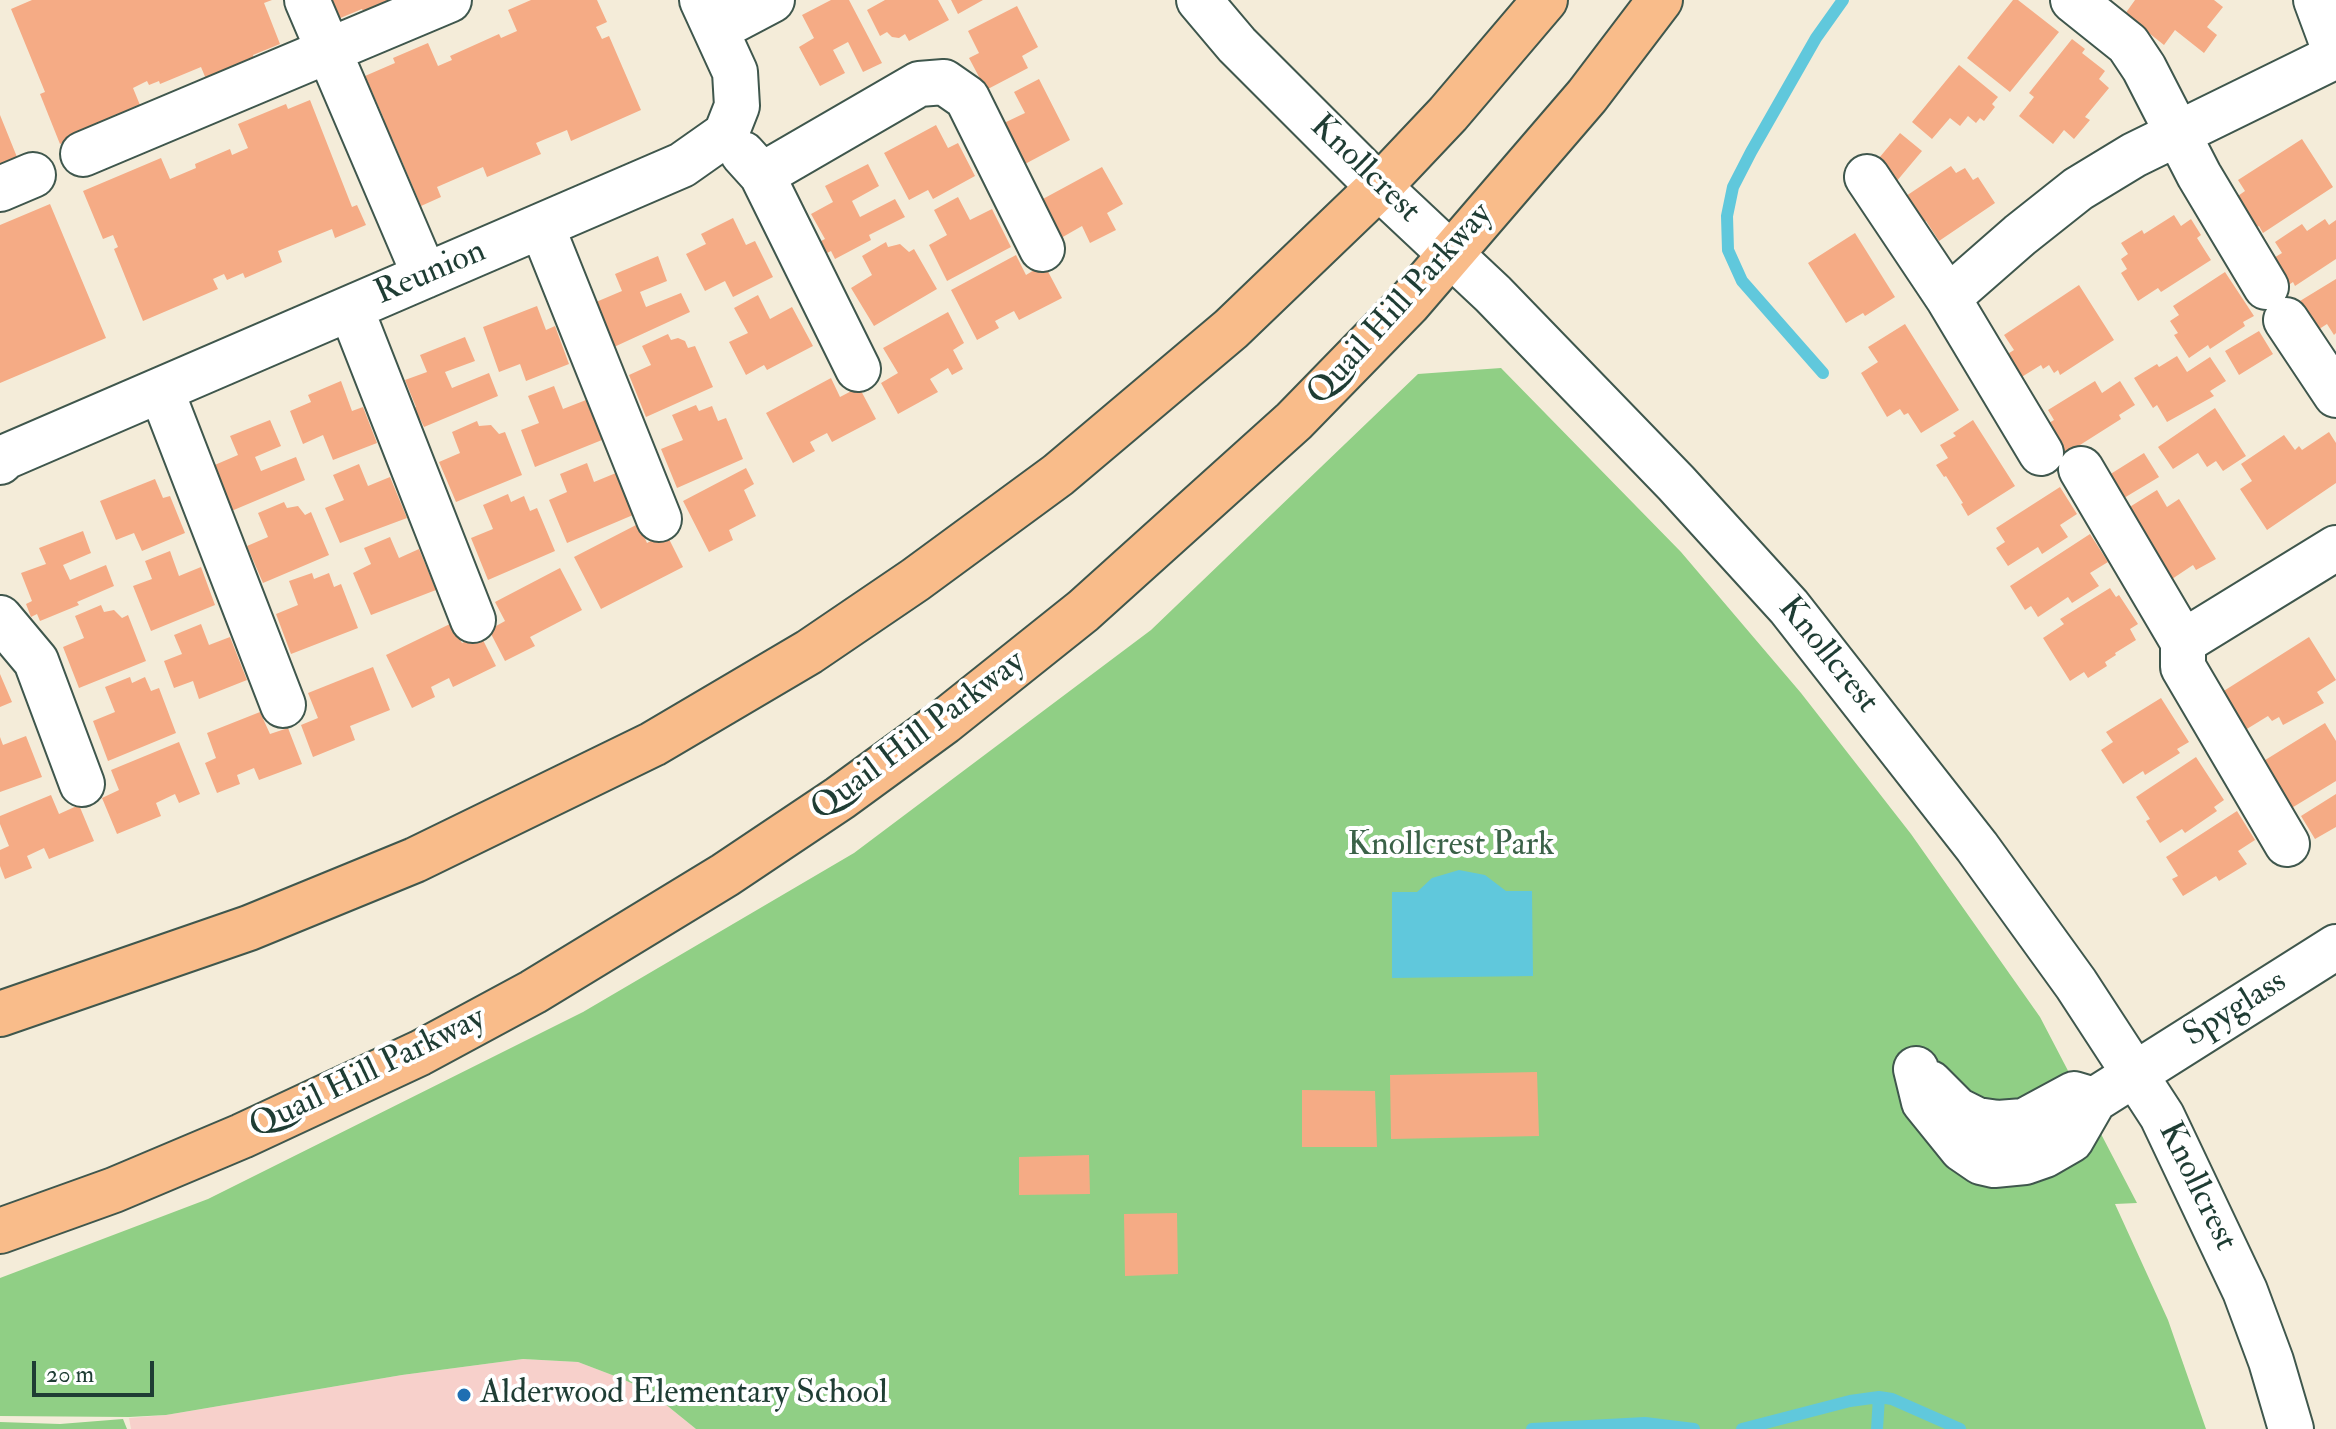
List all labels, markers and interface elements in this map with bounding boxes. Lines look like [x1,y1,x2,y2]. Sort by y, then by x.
street label: Knollcrest [1300,107,1428,233]
street label: Quail Hill Parkway [1300,196,1502,414]
street label: Reunion [370,233,492,315]
street label: Knollcrest [1768,590,1886,722]
street label: Quail Hill Parkway [804,643,1034,831]
park label: Knollcrest Park [1348,827,1554,867]
street label: Spyglass [2177,963,2295,1057]
street label: Quail Hill Parkway [243,999,493,1149]
street label: Knollcrest [2147,1116,2245,1258]
scale bar [36,1345,158,1395]
text: 20 m [46,1359,94,1390]
place label: Alderwood Elementary School [480,1375,888,1415]
marker: Alderwood Elementary School [455,1386,473,1404]

